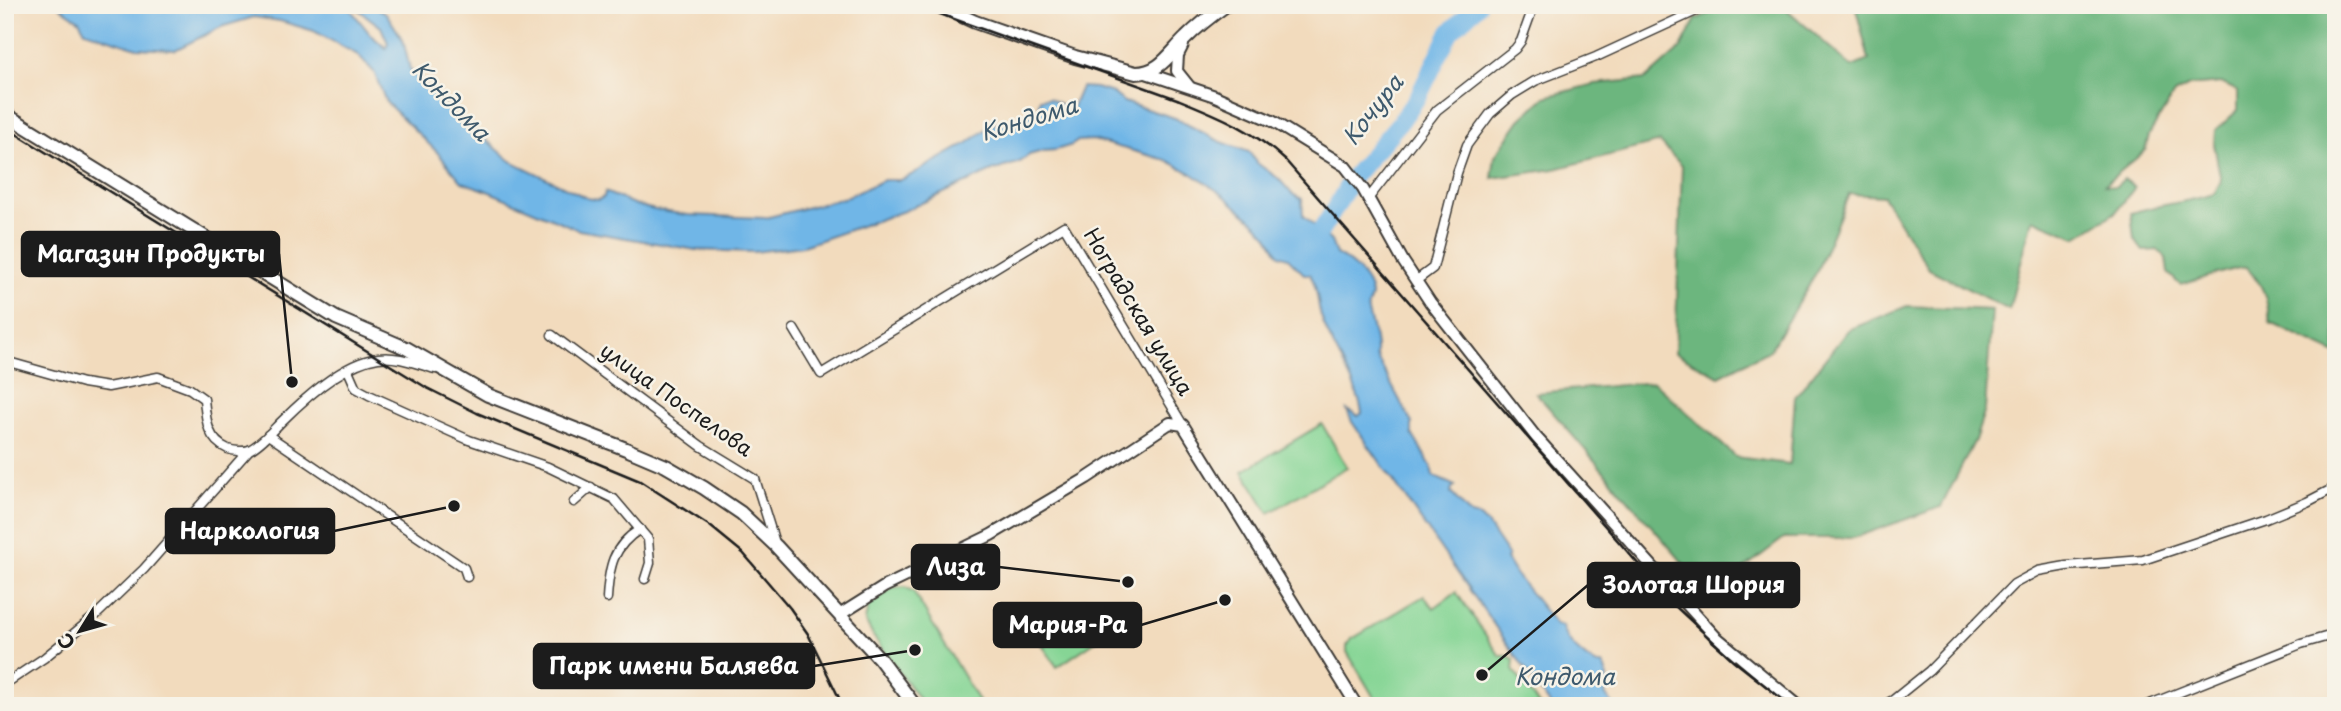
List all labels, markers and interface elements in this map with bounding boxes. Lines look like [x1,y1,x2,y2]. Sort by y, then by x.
water label: Кондома [405,52,500,149]
water label: Кочура [1333,66,1411,152]
water label: Кондома [976,86,1082,149]
street label: Ноградская улица [1077,221,1203,402]
callout: Магазин Продукты [22,232,279,276]
text: Магазин Продукты [37,235,265,270]
street label: улица Поспелова [594,334,760,463]
callout: Наркология [166,509,334,553]
text: Наркология [180,512,320,547]
callout: Лиза [912,545,999,589]
text: Лиза [926,548,986,583]
callout: Золотая Шория [1588,563,1799,607]
text: Золотая Шория [1602,566,1785,601]
north arrow [46,596,116,666]
callout: Мария-Ра [994,603,1141,647]
text: Мария-Ра [1008,606,1128,641]
text: С [50,628,81,656]
callout: Парк имени Баляева [534,644,814,688]
text: Парк имени Баляева [549,647,799,682]
water label: Кондома [1515,658,1616,693]

